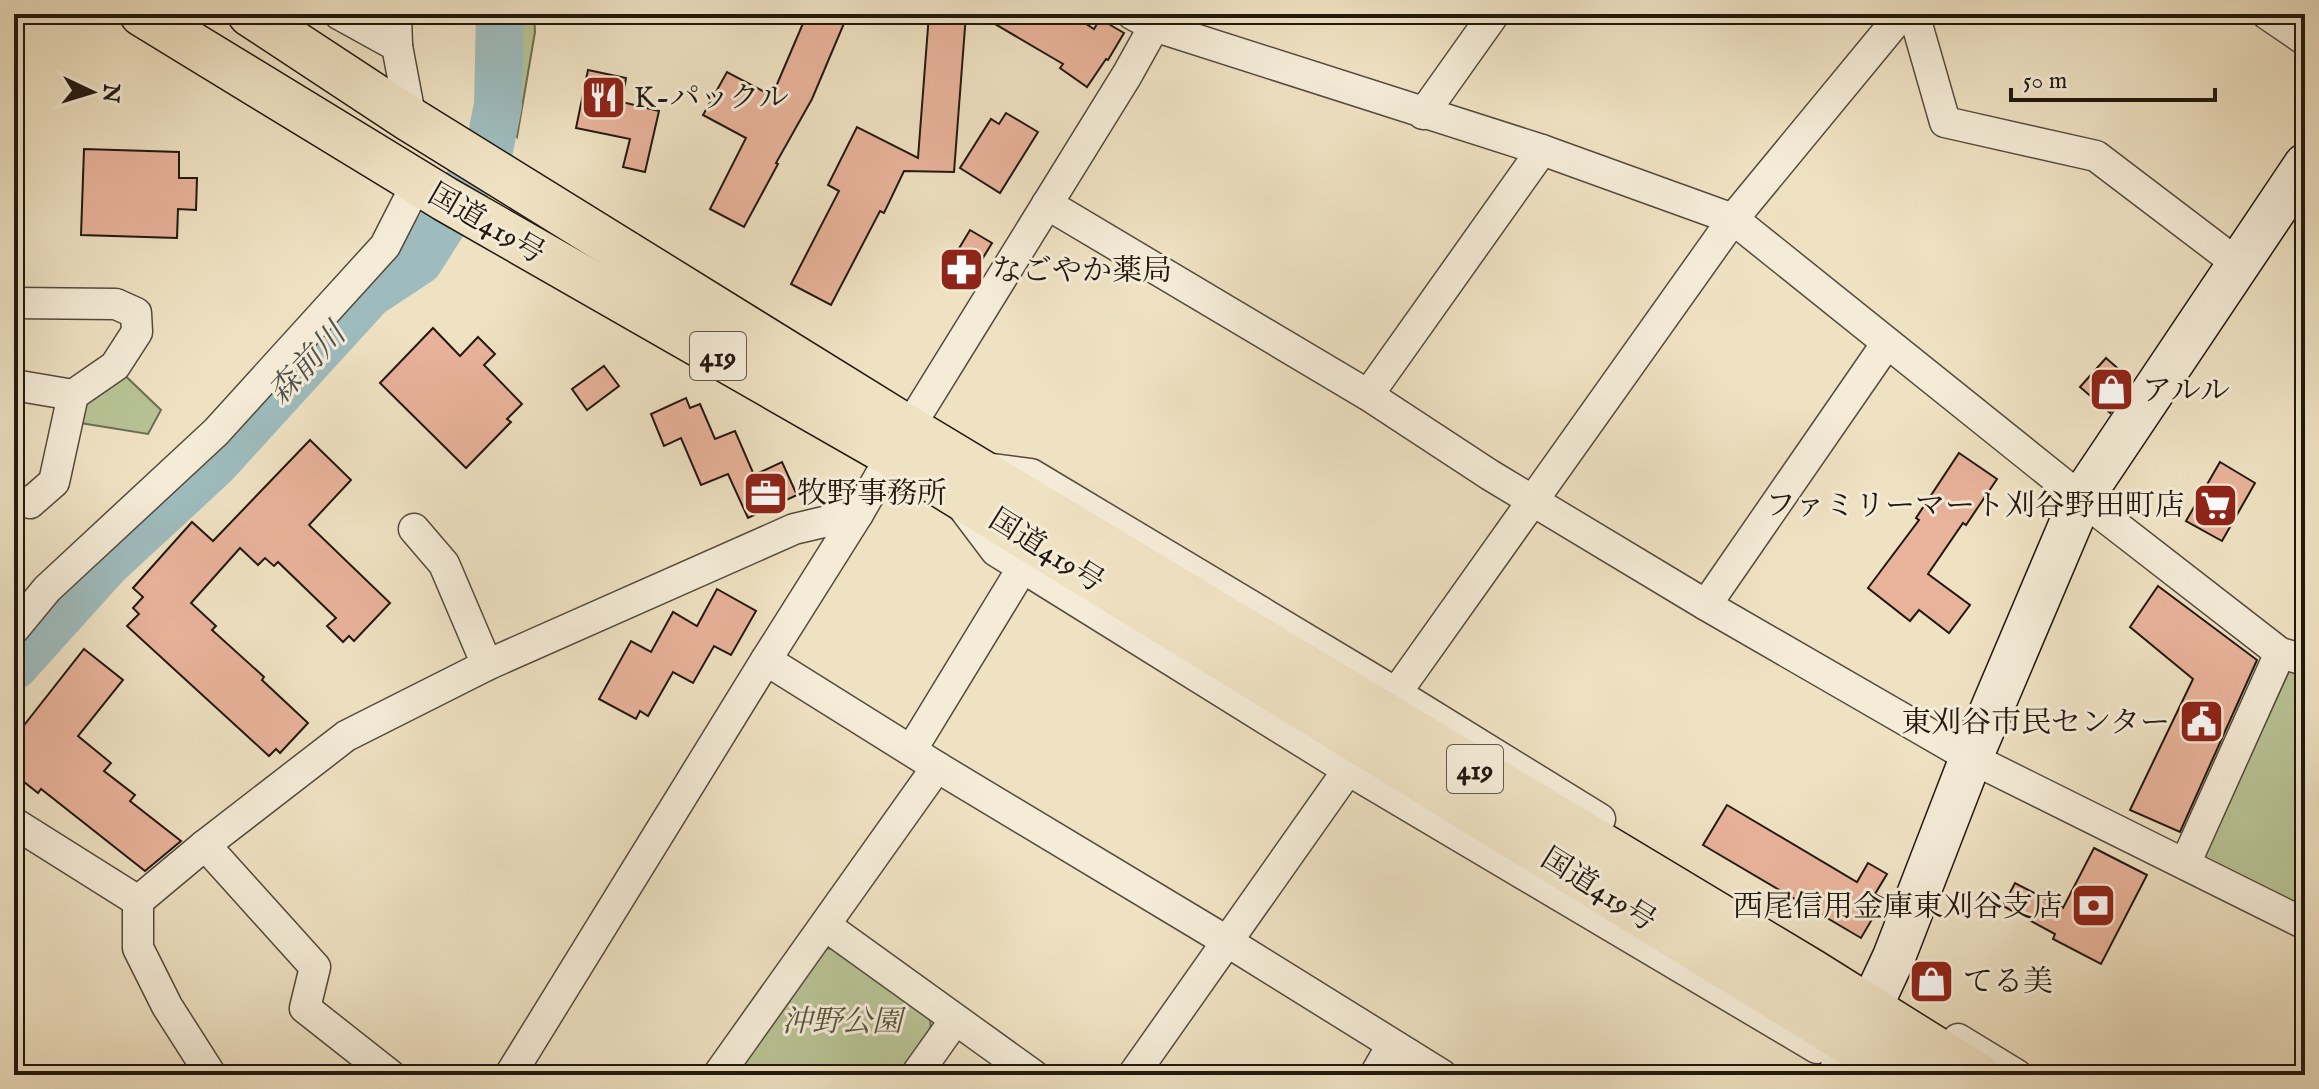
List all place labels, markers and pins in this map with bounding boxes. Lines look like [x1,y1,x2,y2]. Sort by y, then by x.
restaurant icon: K-パックル [579,73,627,121]
place label: K-パックル [634,80,789,118]
pharmacy icon: なごやか薬局 [937,246,985,294]
place label: なごやか薬局 [992,253,1172,291]
shop icon: アルル [2087,366,2135,414]
place label: アルル [2142,373,2230,411]
office icon: 牧野事務所 [742,469,790,517]
place label: 牧野事務所 [797,476,947,514]
supermarket icon: ファミリーマート刈谷野田町店 [2192,481,2240,529]
place label: ファミリーマート刈谷野田町店 [1766,488,2185,526]
public building icon: 東刈谷市民センター [2177,698,2225,746]
place label: 東刈谷市民センター [1901,705,2170,743]
bank icon: 西尾信用金庫東刈谷支店 [2070,882,2118,930]
place label: 西尾信用金庫東刈谷支店 [1733,889,2063,927]
shop icon: てる美 [1908,957,1956,1005]
place label: てる美 [1963,964,2053,1002]

